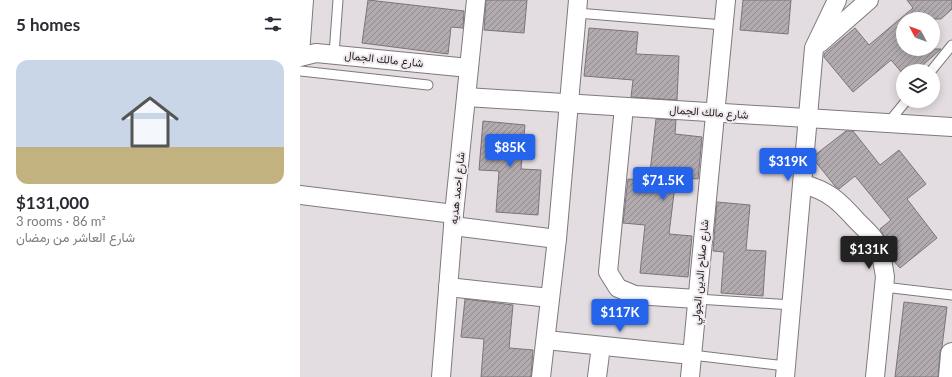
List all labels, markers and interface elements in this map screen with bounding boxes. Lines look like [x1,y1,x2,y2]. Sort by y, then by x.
north arrow [896,12,940,56]
map controls [896,12,940,108]
icon: filters [262,13,284,35]
text: 5 homes [16,14,80,35]
street label: شارع مالك الجمال [344,48,424,71]
button: layers [896,64,940,108]
icon: home [114,86,186,158]
street label: شارع مالك الجمال [669,102,749,123]
pin: $85K [486,134,534,168]
text: $85K [494,139,526,155]
pin: $319K [760,148,816,182]
street label: شارع احمد هديه [446,151,469,225]
text: $319K [768,153,808,169]
pin: $71.5K [630,167,696,201]
text: $71.5K [642,172,684,188]
text: $131,000 [16,192,89,213]
text: 3 rooms · 86 m² [16,213,106,229]
street label: شارع صلاح الدين الجولي [688,219,715,325]
text: شارع العاشر من رمضان [16,229,135,245]
pin: $131K [841,236,897,270]
text: $131K [849,241,889,257]
pin: $117K [592,299,648,333]
text: $117K [600,304,640,320]

